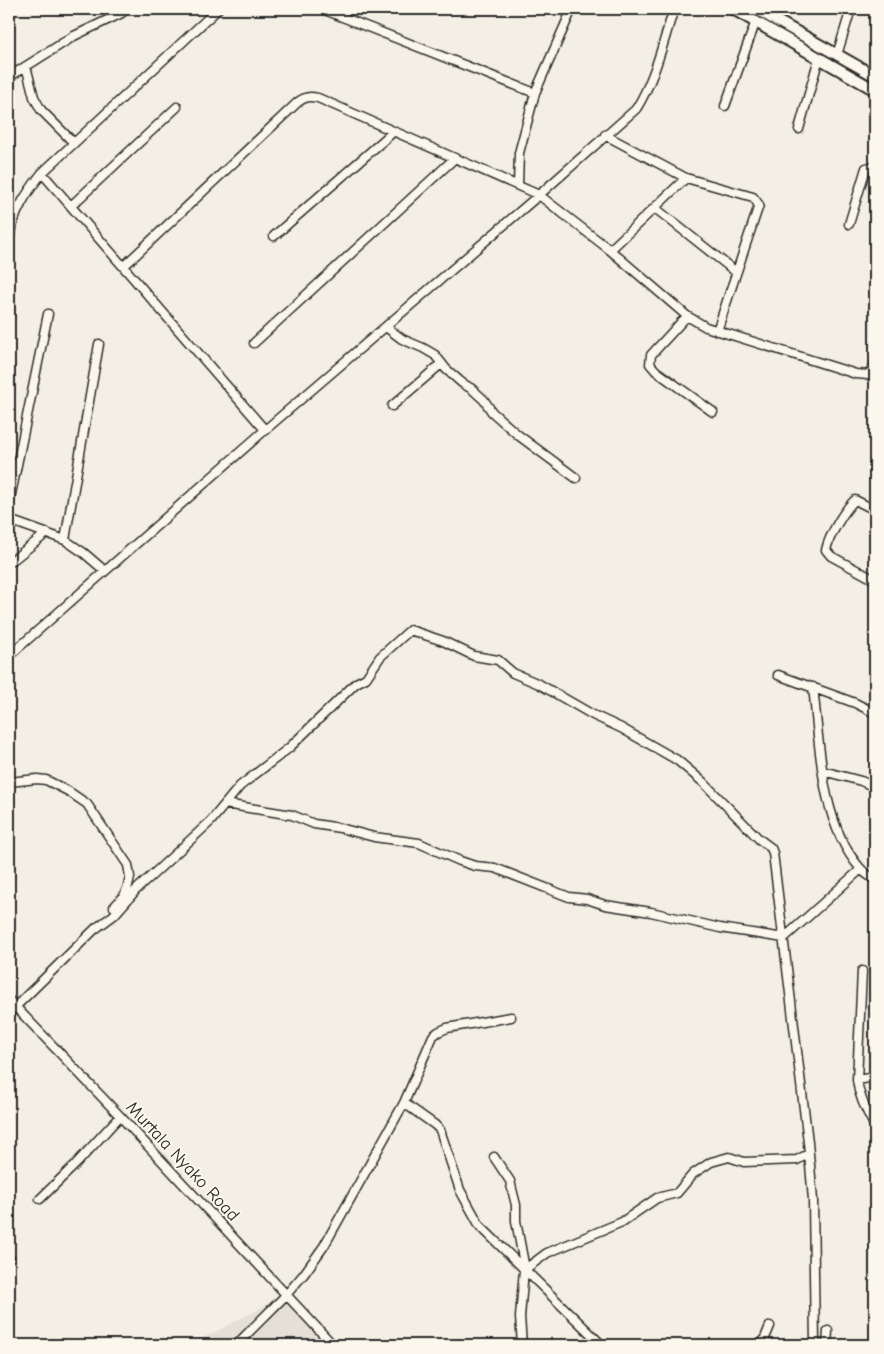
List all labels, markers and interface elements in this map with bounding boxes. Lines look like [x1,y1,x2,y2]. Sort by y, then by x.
street label: Murtala Nyako Road [122,1097,244,1226]

